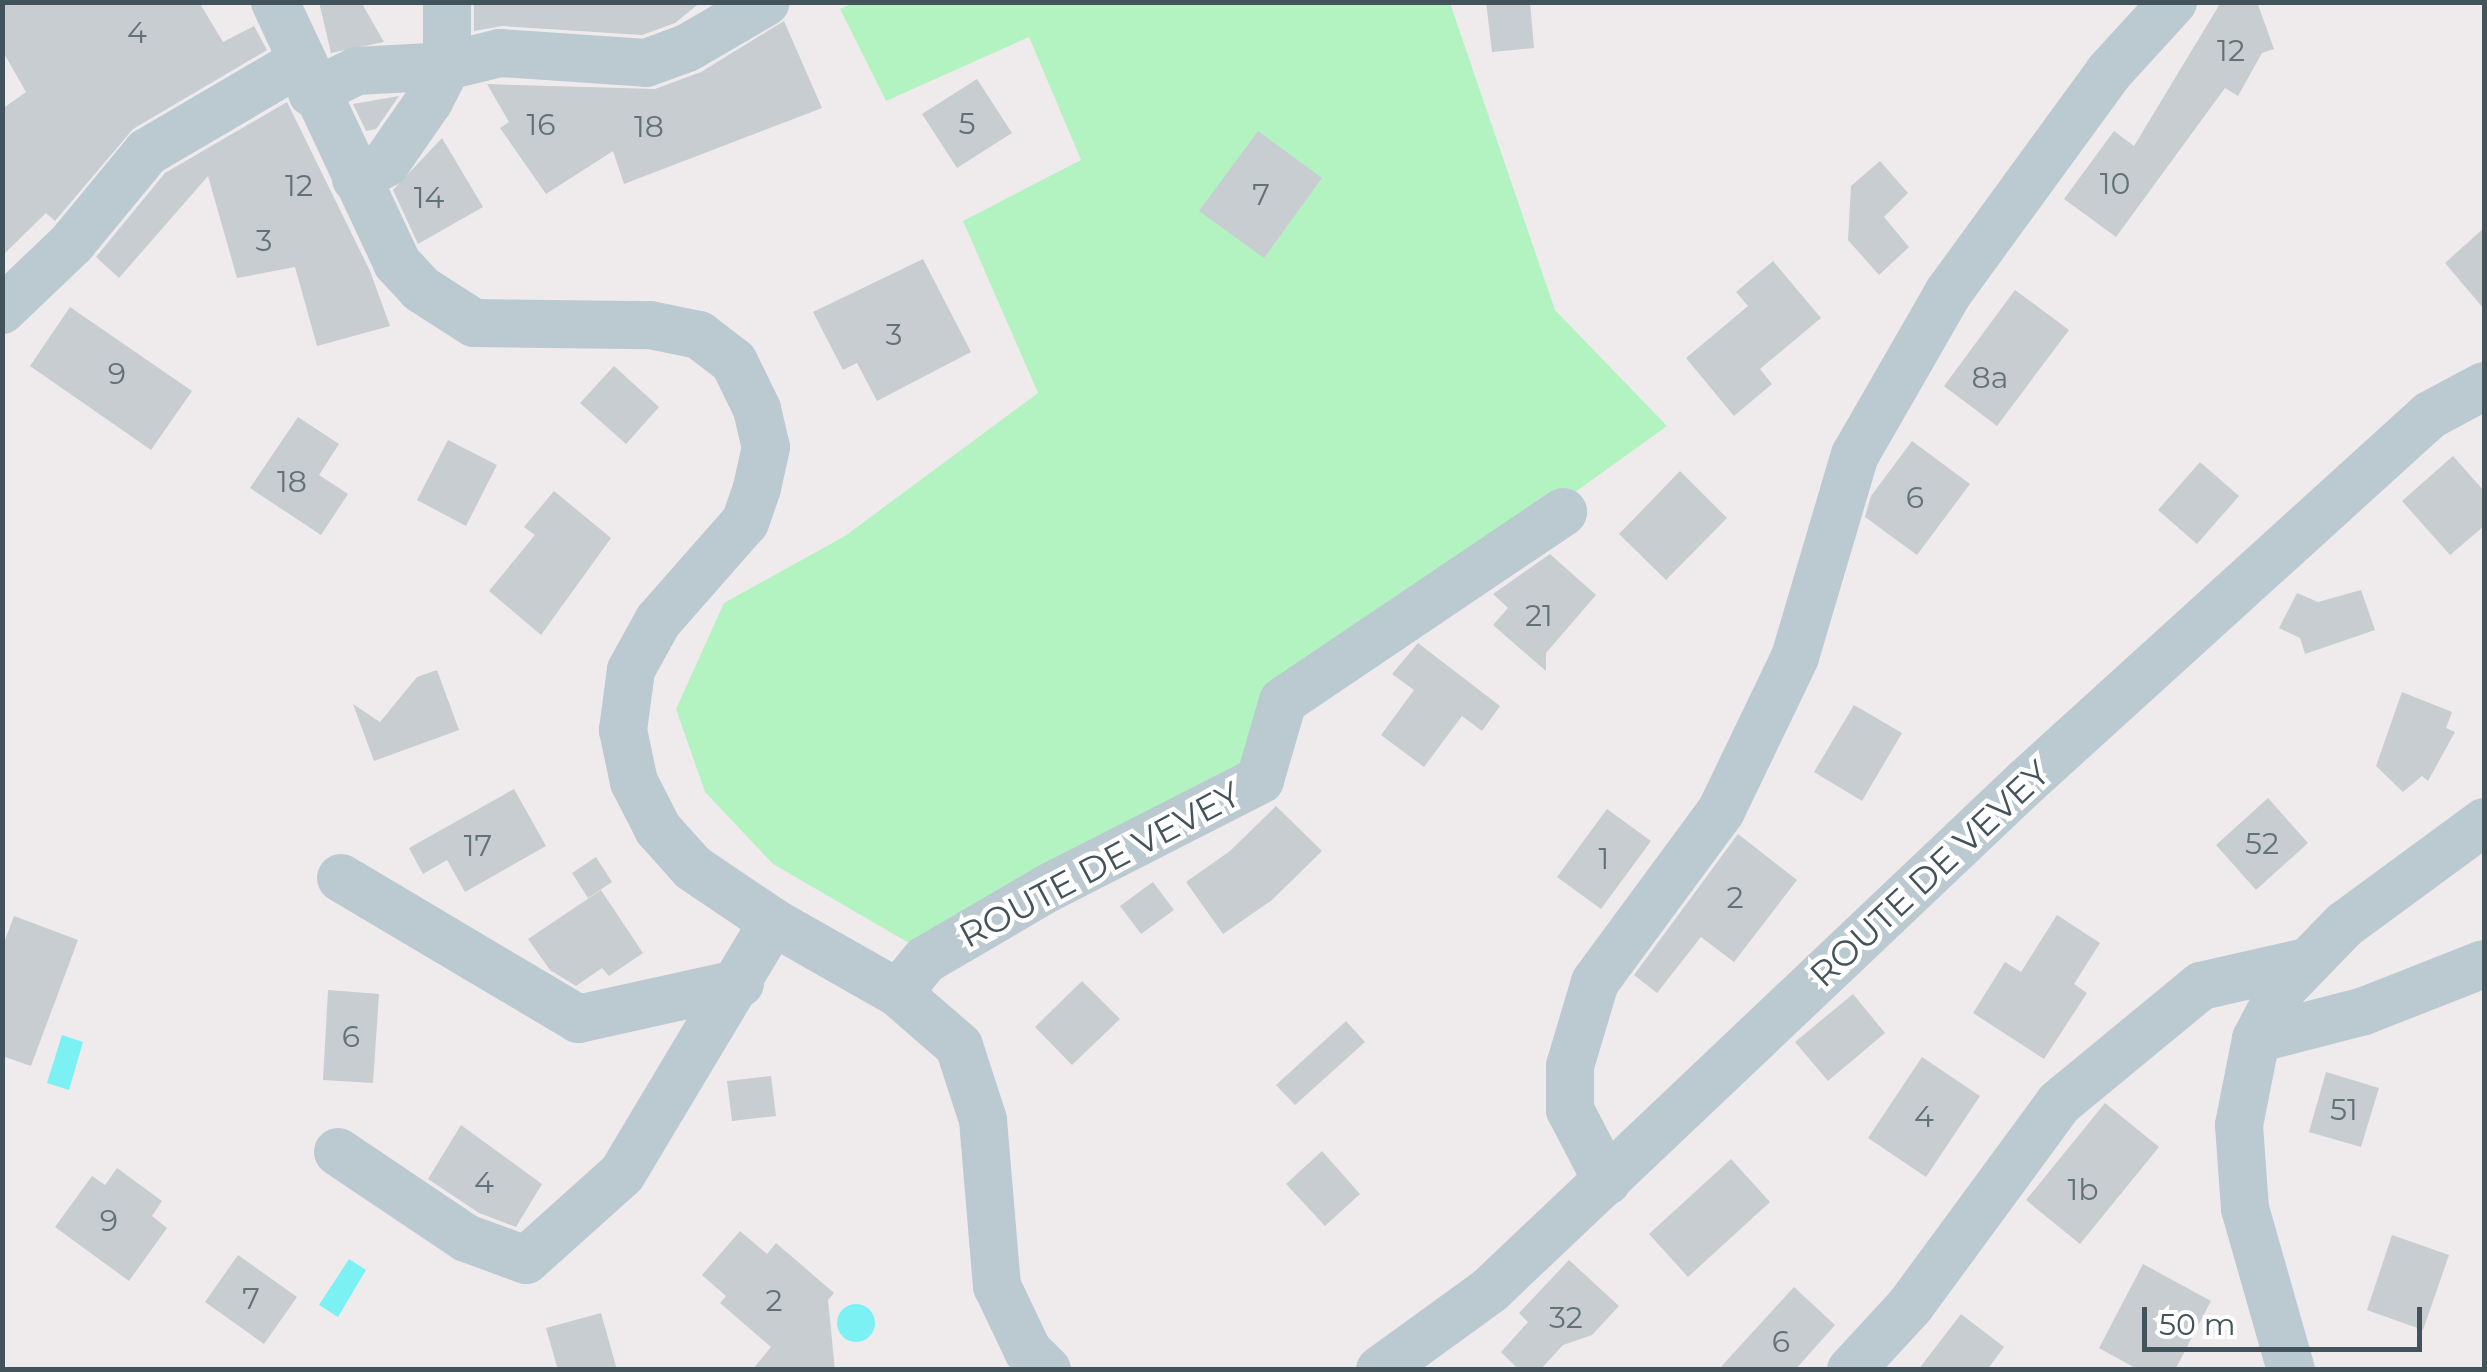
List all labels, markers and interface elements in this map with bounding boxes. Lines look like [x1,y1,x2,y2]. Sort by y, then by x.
house number: 4 [127,15,147,51]
house number: 12 [2217,33,2245,69]
house number: 5 [959,106,975,142]
house number: 16 [526,107,556,143]
house number: 18 [634,109,664,145]
house number: 10 [2100,166,2130,202]
house number: 12 [285,168,313,204]
house number: 7 [1252,177,1270,213]
house number: 14 [414,180,444,216]
house number: 3 [256,223,272,259]
house number: 3 [886,317,902,353]
house number: 9 [108,356,126,392]
house number: 8a [1972,360,2008,396]
house number: 18 [277,464,307,500]
house number: 6 [1906,480,1924,516]
house number: 21 [1525,598,1553,634]
street label: ROUTE DE VEVEY [1801,752,2059,996]
street label: ROUTE DE VEVEY [952,773,1248,957]
house number: 52 [2245,826,2279,862]
house number: 17 [464,828,492,864]
house number: 1 [1599,841,1609,877]
house number: 2 [1726,880,1744,916]
house number: 6 [342,1019,360,1055]
house number: 51 [2330,1092,2358,1128]
house number: 4 [1914,1099,1934,1135]
house number: 4 [474,1165,494,1201]
house number: 1b [2067,1172,2099,1208]
house number: 9 [100,1203,118,1239]
house number: 7 [242,1281,260,1317]
house number: 2 [765,1283,783,1319]
scale bar [2147,1287,2427,1349]
house number: 32 [1549,1300,1583,1336]
text: 50 m [2159,1306,2236,1343]
house number: 6 [1772,1324,1790,1360]

